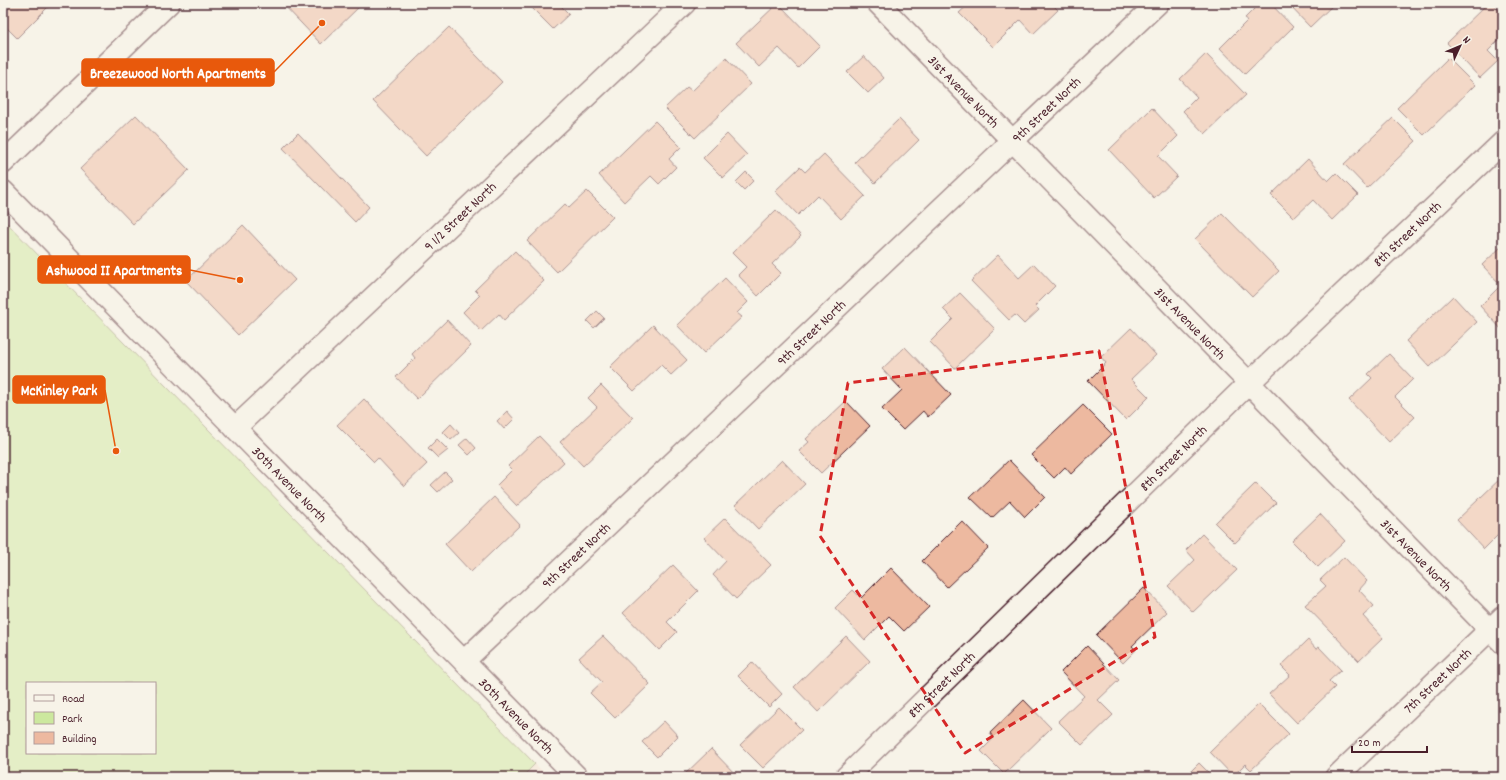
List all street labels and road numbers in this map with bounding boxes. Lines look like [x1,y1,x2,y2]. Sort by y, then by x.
street label: 31st Avenue North [922,51,1003,133]
street label: 9th Street North [1008,73,1086,148]
street label: 9 1/2 Street North [420,178,502,257]
street label: 8th Street North [1369,197,1447,272]
street label: 31st Avenue North [1148,283,1229,365]
street label: 9th Street North [773,296,851,371]
street label: 8th Street North [1136,421,1213,497]
street label: 30th Avenue North [246,443,331,528]
street label: 31st Avenue North [1375,515,1456,597]
street label: 9th Street North [538,519,616,594]
street label: 7th Street North [1400,644,1477,719]
street label: 8th Street North [904,648,981,723]
street label: 30th Avenue North [473,674,557,760]

